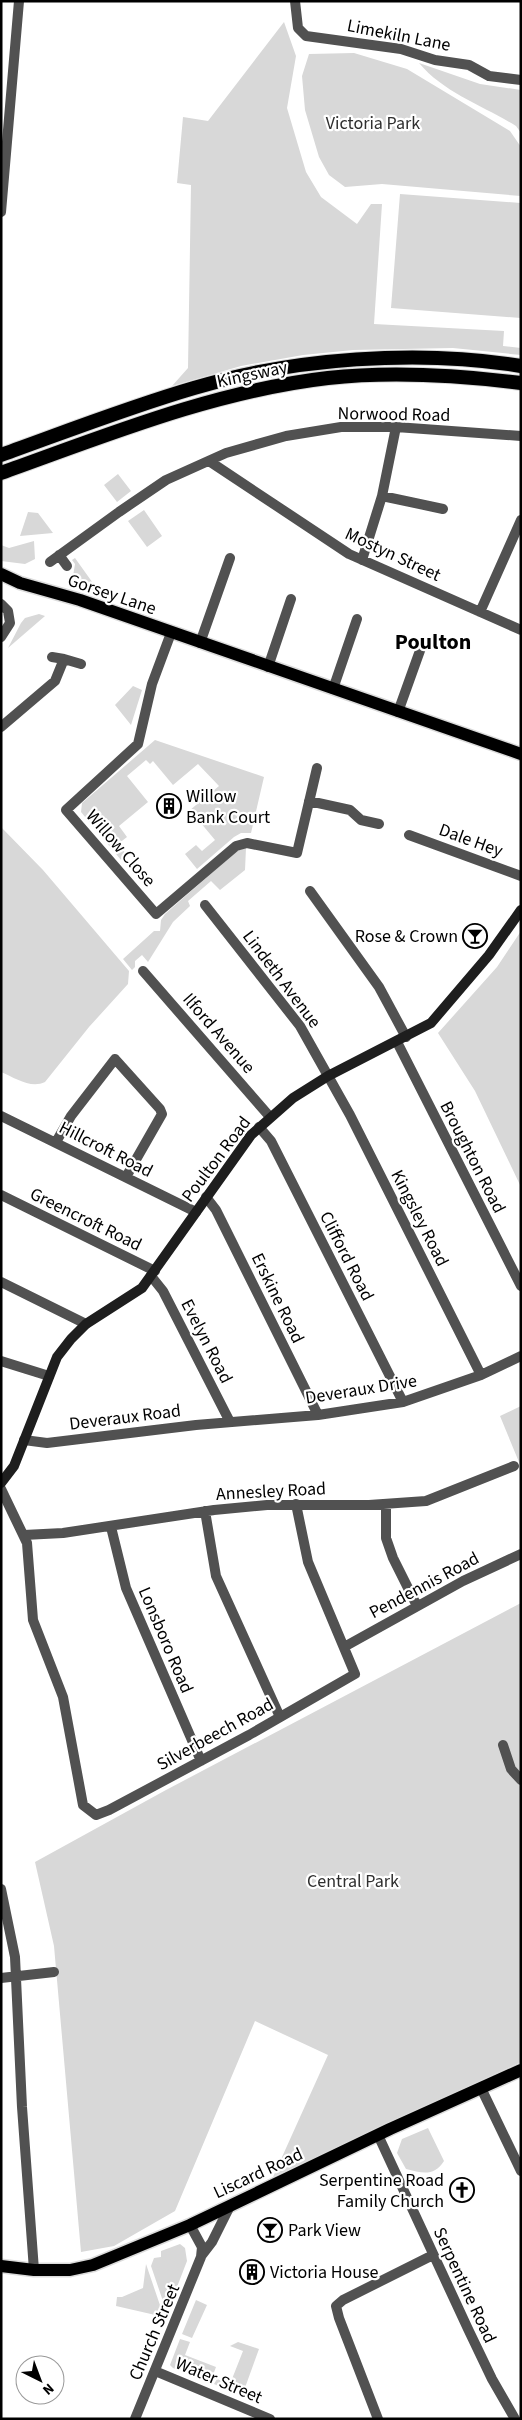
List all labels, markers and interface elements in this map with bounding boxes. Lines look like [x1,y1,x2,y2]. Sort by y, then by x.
street label: Limekiln Lane [345,13,453,58]
park label: Victoria Park [326,111,420,136]
street label: Kingsway [215,355,290,394]
street label: Norwood Road [337,401,451,428]
street label: Mostyn Street [341,521,445,588]
street label: Gorsey Lane [64,568,160,621]
district label: Poulton [395,626,471,658]
place label: Willow Bank Court [186,784,270,830]
building icon: Willow Bank Court [156,793,182,819]
street label: Willow Close [80,804,161,892]
street label: Dale Hey [435,817,507,864]
bar icon: Rose & Crown [462,923,488,949]
place label: Rose & Crown [355,924,458,949]
street label: Lindeth Avenue [236,925,327,1033]
street label: Ilford Avenue [177,988,261,1079]
street label: Broughton Road [434,1097,512,1218]
street label: Poulton Road [176,1111,257,1207]
street label: Hillcroft Road [55,1115,157,1184]
street label: Kingsley Road [384,1166,455,1271]
street label: Greencroft Road [26,1182,146,1257]
street label: Clifford Road [313,1207,380,1305]
street label: Erskine Road [245,1249,310,1348]
street label: Evelyn Road [175,1295,238,1388]
street label: Deveraux Drive [303,1368,419,1411]
street label: Deveraux Road [68,1398,182,1437]
street label: Annesley Road [215,1476,327,1507]
street label: Pendennis Road [365,1546,484,1625]
street label: Lonsboro Road [132,1583,199,1697]
street label: Silverbeech Road [152,1692,278,1777]
park label: Central Park [307,1869,399,1894]
street label: Liscard Road [209,2142,307,2205]
place label: Serpentine Road Family Church [319,2168,444,2214]
church icon: Serpentine Road Family Church [449,2177,475,2203]
bar icon: Park View [257,2217,283,2243]
place label: Park View [288,2218,361,2243]
street label: Serpentine Road [427,2223,502,2347]
building icon: Victoria House [239,2259,265,2285]
place label: Victoria House [270,2260,378,2285]
street label: Church Street [123,2280,186,2384]
street label: Water Street [171,2351,266,2410]
north arrow [15,2355,65,2405]
text: N [38,2378,58,2399]

